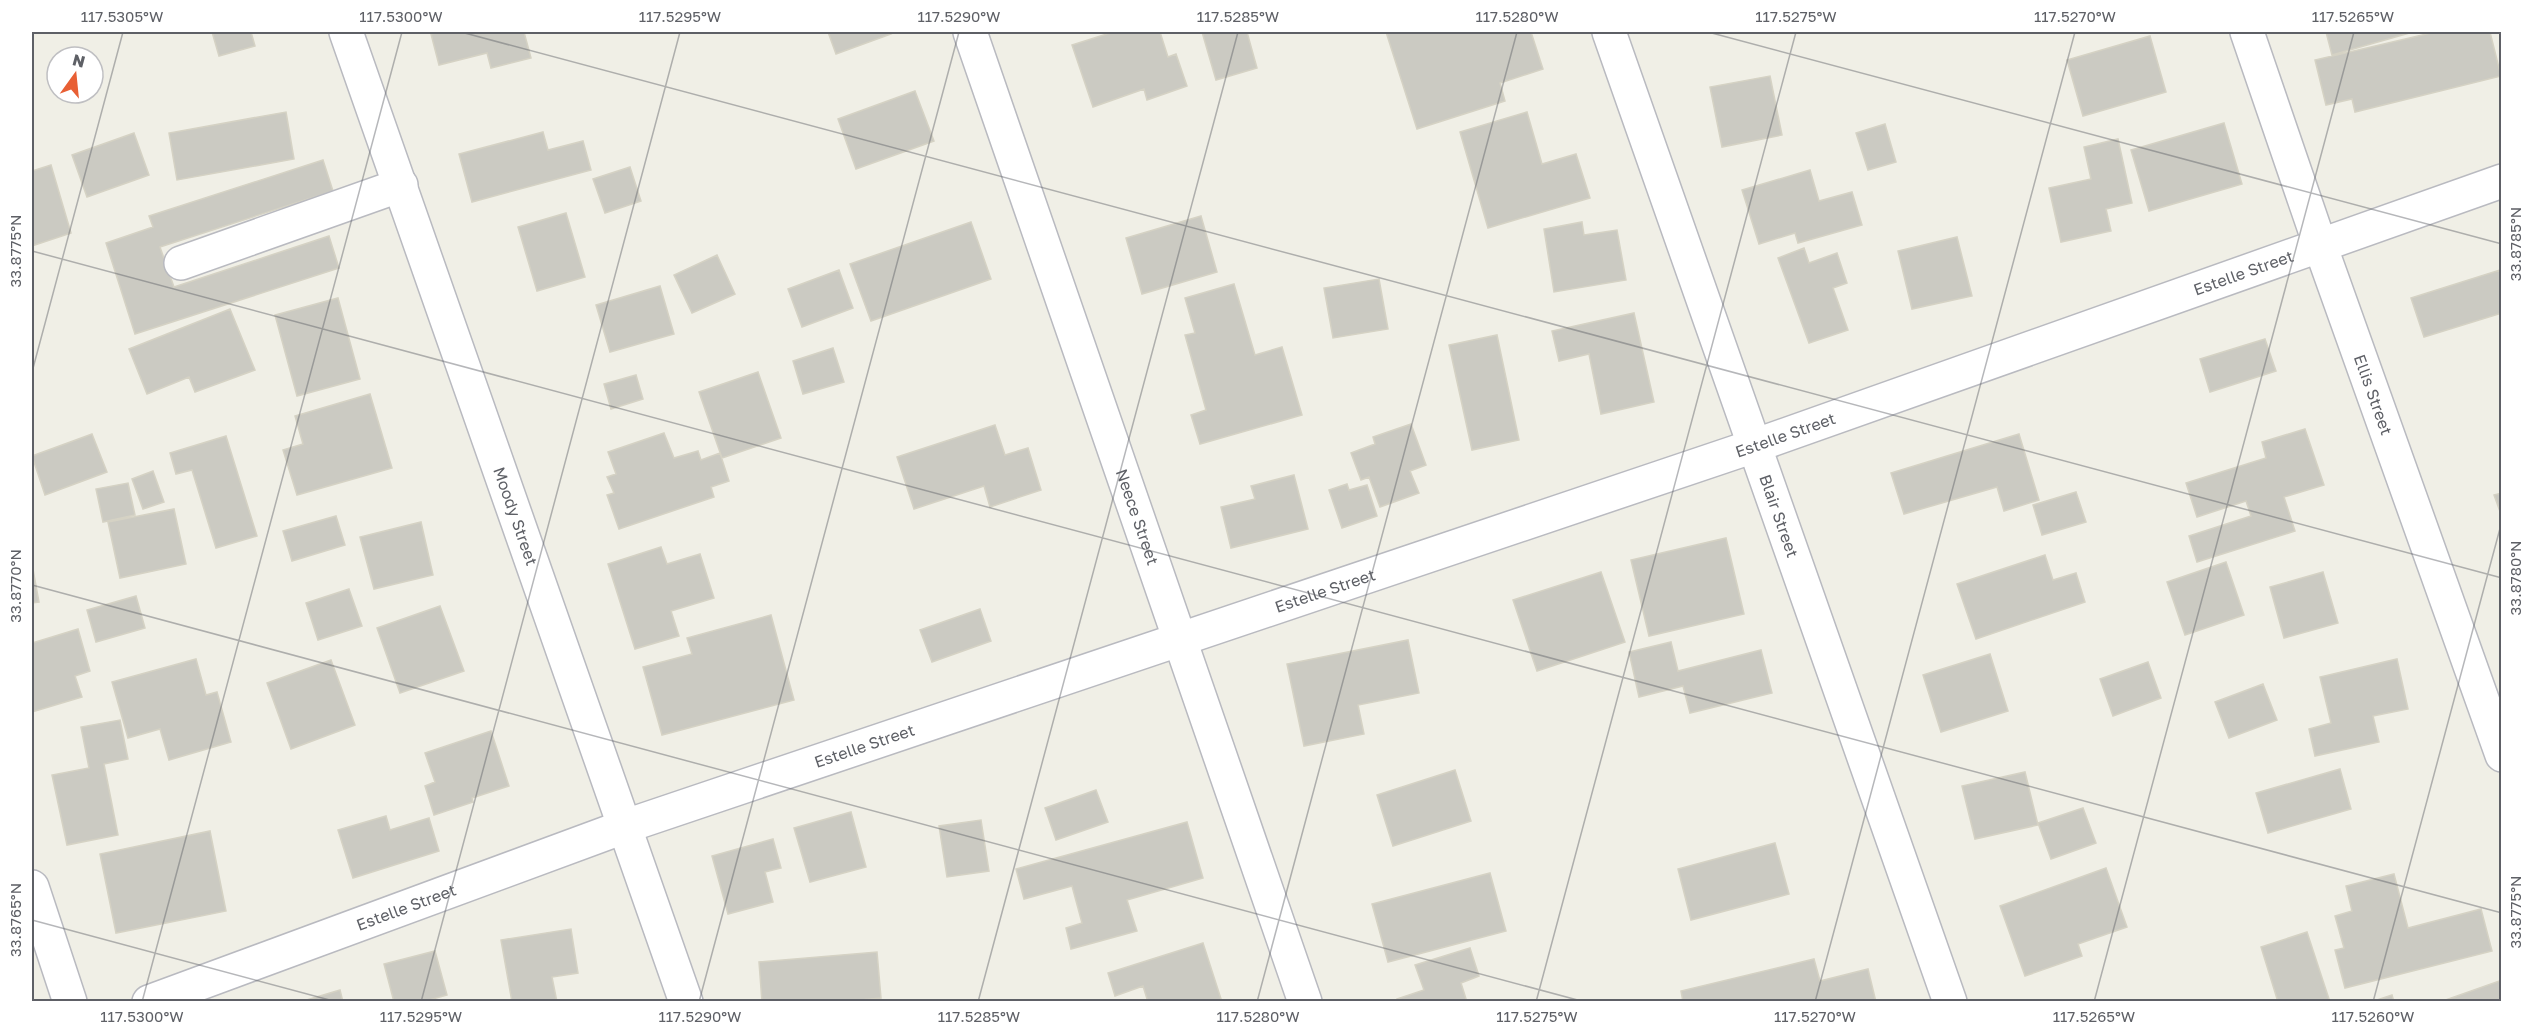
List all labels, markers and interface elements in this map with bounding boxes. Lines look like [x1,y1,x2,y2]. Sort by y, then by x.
text: 117.5305°W [81,7,163,25]
text: 117.5300°W [359,7,443,25]
text: 117.5295°W [639,7,721,25]
text: 117.5290°W [917,7,1001,25]
text: 117.5285°W [1197,7,1279,25]
text: 117.5280°W [1475,7,1559,25]
text: 117.5275°W [1755,7,1837,25]
text: 117.5270°W [2034,7,2116,25]
text: 117.5265°W [2312,7,2394,25]
north arrow [45,45,105,105]
text: N [70,49,87,72]
text: 33.8785°N [2506,207,2524,281]
text: 33.8775°N [6,214,24,288]
street label: Estelle Street [2191,246,2296,300]
street label: Ellis Street [2350,352,2397,438]
street label: Estelle Street [1733,408,1838,462]
street label: Moody Street [489,464,542,568]
street label: Neece Street [1112,466,1163,567]
street label: Blair Street [1755,472,1803,560]
text: 33.8780°N [2506,541,2524,615]
text: 33.8770°N [6,549,24,623]
street label: Estelle Street [1272,564,1378,617]
street label: Estelle Street [812,719,917,772]
text: 33.8775°N [2506,875,2524,949]
street label: Estelle Street [353,880,459,935]
text: 33.8765°N [6,883,24,957]
text: 117.5300°W [100,1007,184,1025]
text: 117.5295°W [380,1007,462,1025]
text: 117.5290°W [658,1007,742,1025]
text: 117.5285°W [938,1007,1020,1025]
text: 117.5280°W [1216,1007,1300,1025]
text: 117.5275°W [1496,1007,1578,1025]
text: 117.5270°W [1774,1007,1856,1025]
text: 117.5265°W [2053,1007,2135,1025]
text: 117.5260°W [2331,1007,2415,1025]

